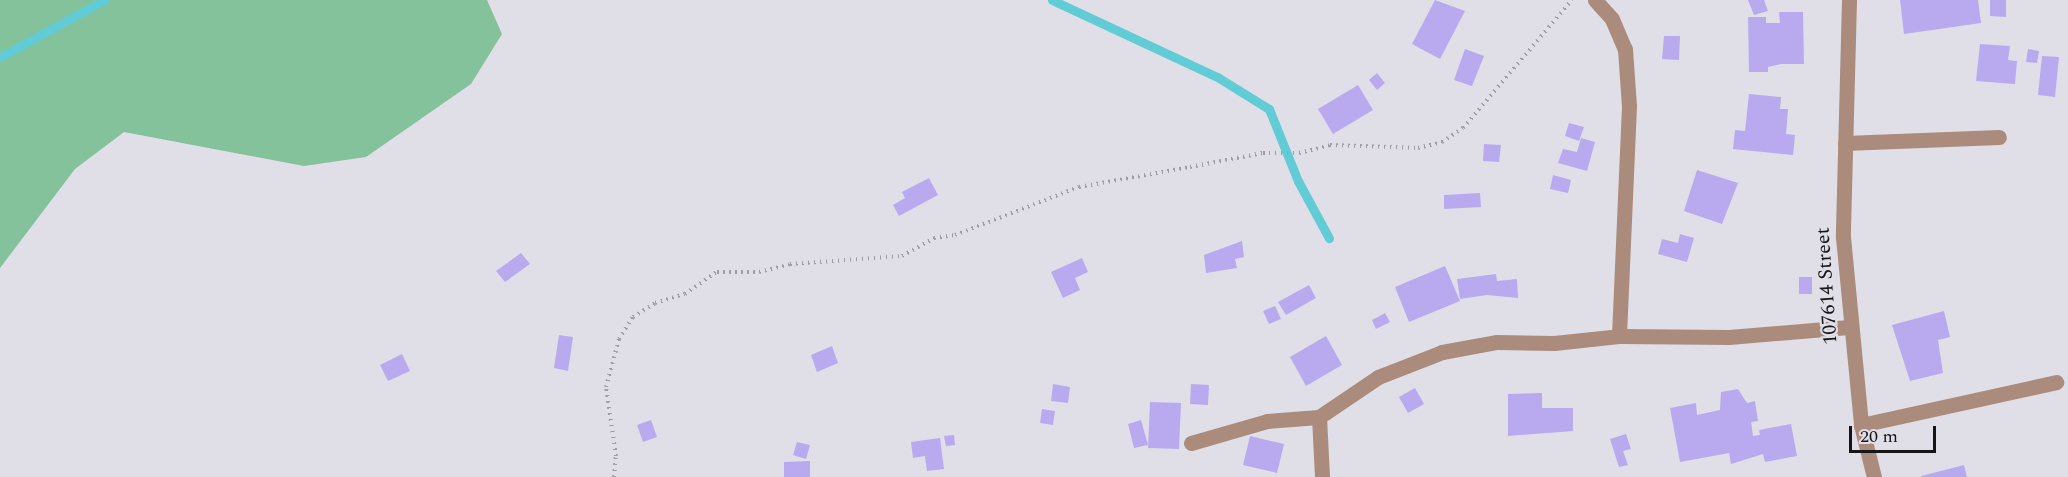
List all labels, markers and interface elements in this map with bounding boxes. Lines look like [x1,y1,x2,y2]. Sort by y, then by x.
street label: 107614 Street [1811,227,1843,345]
scale bar [1852,414,1939,452]
text: 20 m [1860,423,1898,450]

